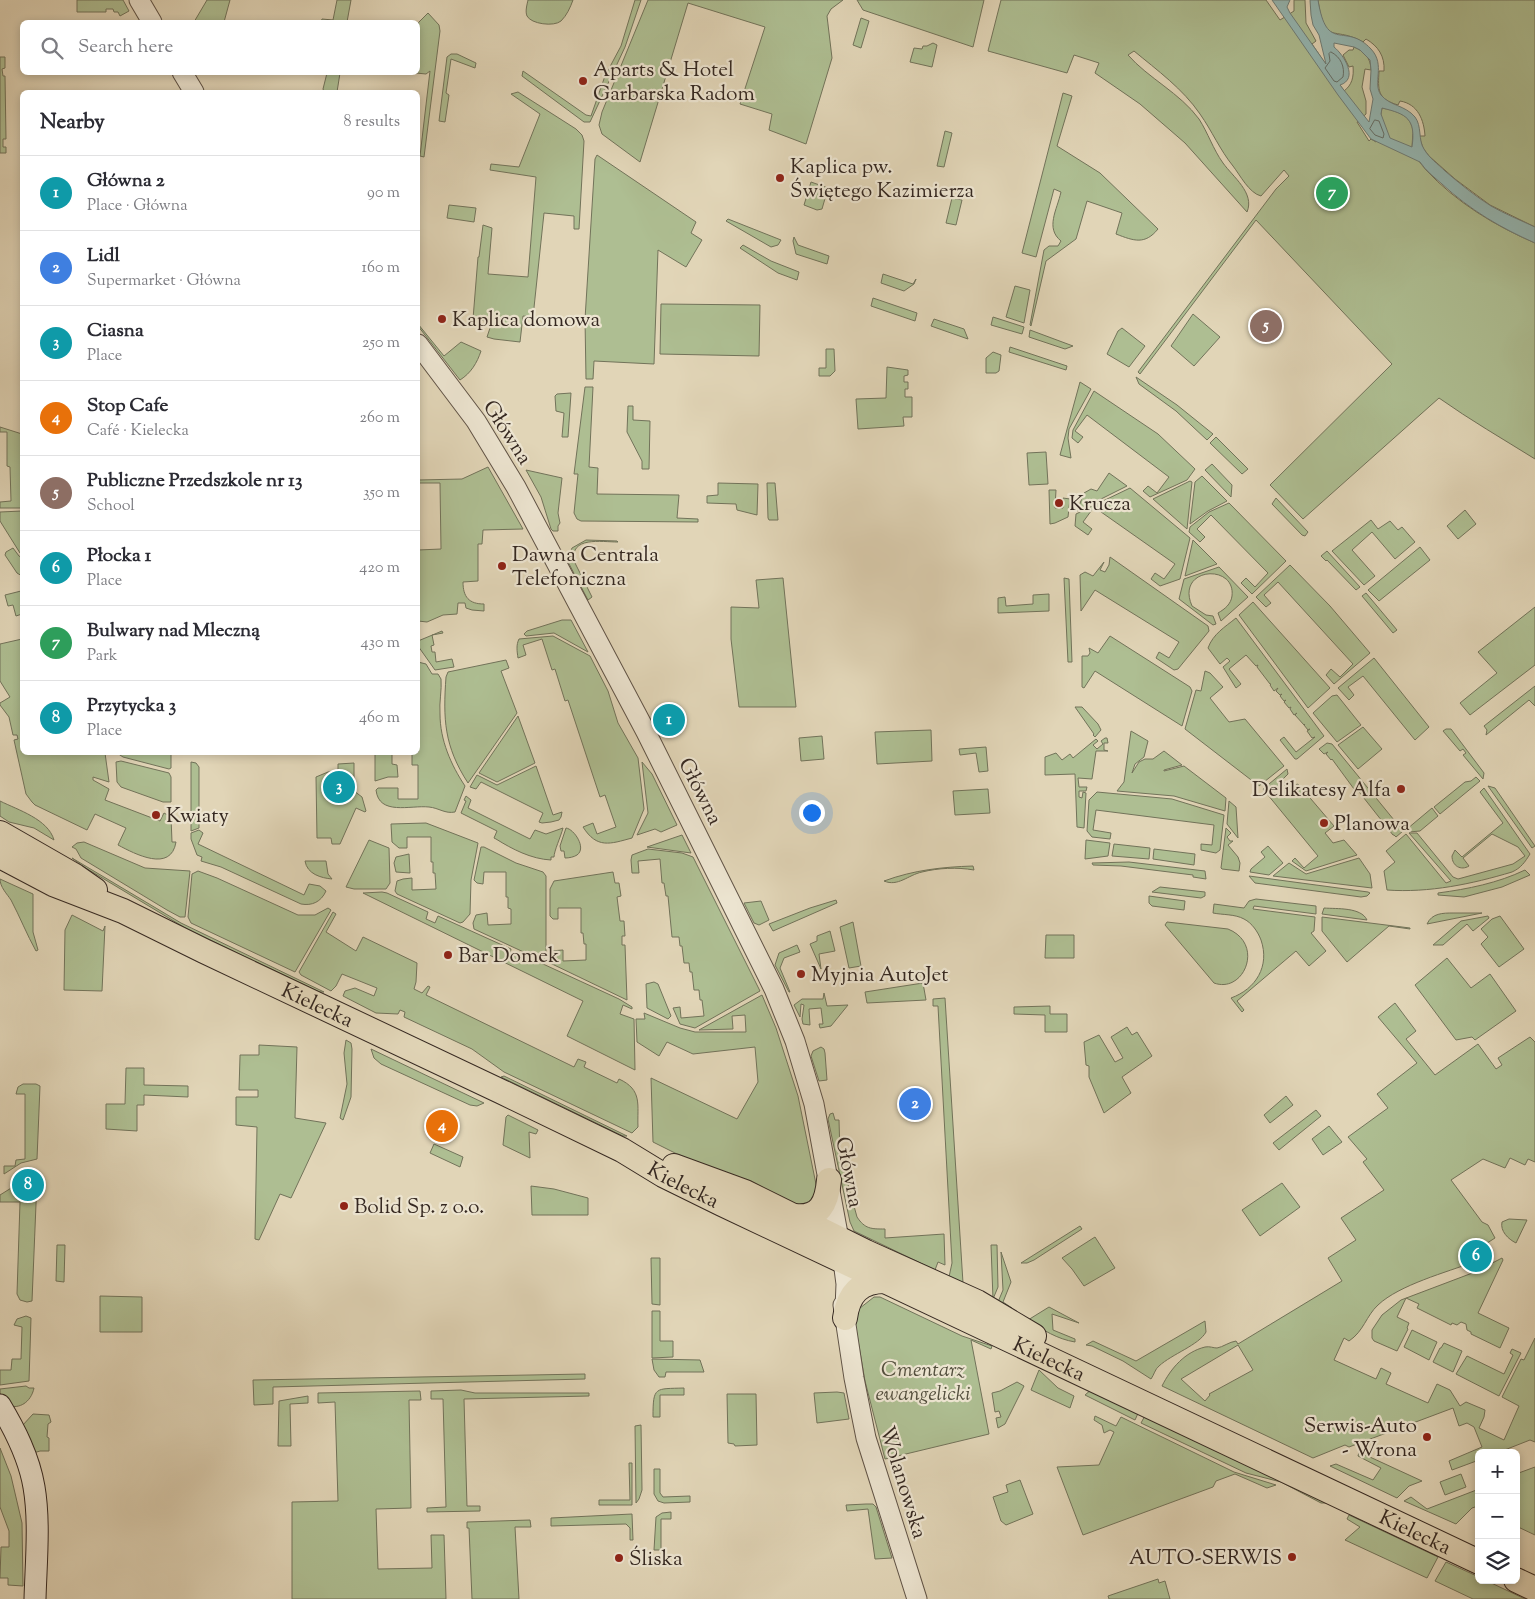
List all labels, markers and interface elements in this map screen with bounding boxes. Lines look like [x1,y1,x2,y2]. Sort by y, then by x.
search box [20,20,420,75]
icon: search [38,34,66,62]
text: Search here [78,34,173,61]
place label: Aparts & Hotel Garbarska Radom [593,56,755,110]
marker: Aparts & Hotel Garbarska Radom [577,75,589,87]
text: Nearby [40,108,105,138]
text: 8 results [344,111,400,134]
place label: Kaplica pw. Świętego Kazimierza [790,153,974,207]
text: Główna 2 [87,168,165,195]
marker: Kaplica pw. Świętego Kazimierza [774,172,786,184]
pin: 7 [1316,174,1348,212]
text: 1 [53,182,59,205]
text: 90 m [367,182,400,205]
text: Place · Główna [87,195,188,218]
text: Lidl [87,243,120,270]
text: 2 [52,257,60,280]
text: 160 m [362,257,400,280]
text: Supermarket · Główna [87,270,241,293]
place label: Kaplica domowa [452,306,600,336]
pin: 5 [1250,307,1282,345]
marker: Kaplica domowa [436,313,448,325]
text: Ciasna [87,318,144,345]
text: 3 [53,332,59,355]
text: 250 m [362,332,400,355]
text: Place [87,345,122,368]
text: Stop Cafe [87,393,168,420]
street label: Główna [474,395,539,472]
text: 4 [52,407,60,430]
text: 260 m [359,407,400,430]
text: Café · Kielecka [87,420,189,443]
text: Publiczne Przedszkole nr 13 [87,468,302,495]
text: 5 [53,482,59,505]
text: 350 m [363,482,400,505]
place label: Krucza [1069,490,1131,520]
text: School [87,495,135,518]
marker: Krucza [1053,497,1065,509]
place label: Dawna Centrala Telefoniczna [512,541,659,595]
text: Płocka 1 [87,543,151,570]
text: 6 [52,557,60,580]
text: 420 m [359,557,400,580]
marker: Dawna Centrala Telefoniczna [496,560,508,572]
text: Place [87,570,122,593]
text: Bulwary nad Mleczną [87,618,260,645]
text: 7 [52,632,60,655]
text: 430 m [361,632,400,655]
text: Park [87,645,118,668]
text: Przytycka 3 [87,693,176,720]
pin: 1 [653,701,685,739]
text: 8 [52,707,60,730]
text: 460 m [359,707,400,730]
text: Place [87,720,122,743]
street label: Główna [670,753,729,831]
pin: 3 [323,768,355,806]
place label: Delikatesy Alfa [1252,776,1391,806]
marker: Delikatesy Alfa [1395,783,1407,795]
your location [799,800,825,826]
place label: Kwiaty [166,802,229,832]
marker: Kwiaty [150,809,162,821]
place label: Planowa [1334,810,1410,840]
marker: Planowa [1318,817,1330,829]
place label: Bar Domek [458,942,560,972]
marker: Bar Domek [442,949,454,961]
place label: Myjnia AutoJet [811,961,948,991]
marker: Myjnia AutoJet [795,968,807,980]
street label: Kielecka [276,977,358,1037]
pin: 2 [899,1085,931,1123]
pin: 4 [426,1107,458,1145]
street label: Główna [826,1134,870,1211]
street label: Kielecka [641,1156,724,1217]
pin: 8 [12,1166,44,1204]
place label: Bolid Sp. z o.o. [354,1193,484,1223]
marker: Bolid Sp. z o.o. [338,1200,350,1212]
pin: 6 [1460,1237,1492,1275]
street label: Kielecka [1007,1331,1090,1391]
park label: Cmentarz ewangelicki [875,1356,971,1410]
place label: Serwis-Auto - Wrona [1304,1412,1417,1466]
street label: Wolanowska [871,1423,934,1543]
marker: Serwis-Auto - Wrona [1421,1431,1433,1443]
map controls [1475,1449,1520,1584]
button: + [1475,1449,1520,1494]
button: − [1475,1494,1520,1539]
street label: Kielecka [1373,1504,1456,1564]
button: layers [1475,1539,1520,1584]
place label: AUTO-SERWIS [1129,1544,1282,1574]
place label: Śliska [629,1545,683,1575]
marker: AUTO-SERWIS [1286,1551,1298,1563]
marker: Śliska [613,1552,625,1564]

